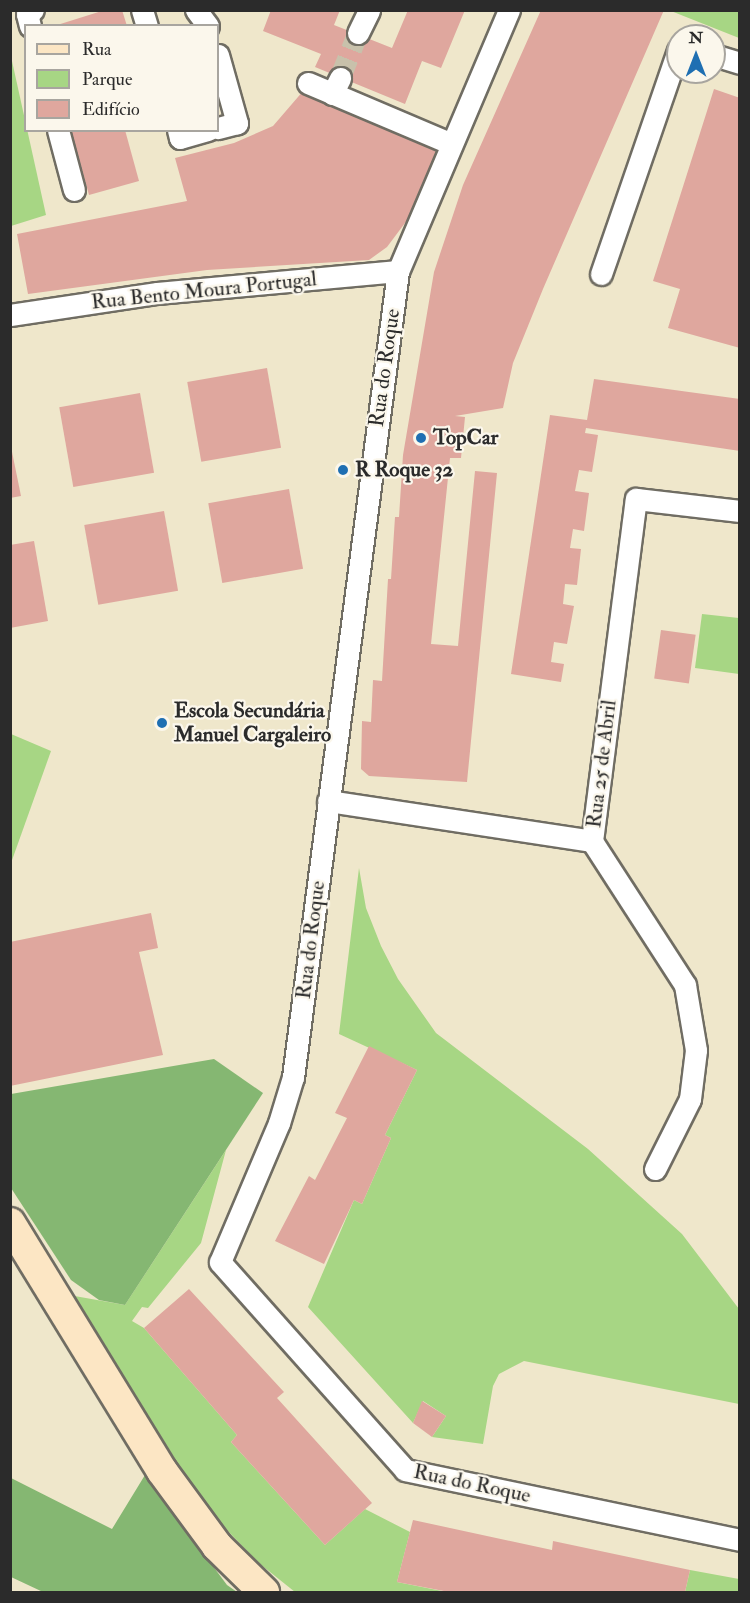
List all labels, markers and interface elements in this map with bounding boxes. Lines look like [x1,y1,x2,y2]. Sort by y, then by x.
legend [24,24,219,132]
north arrow [666,24,726,84]
text: N [689,28,703,48]
text: Rua [82,38,111,61]
text: Parque [82,68,132,91]
text: Edifício [82,98,140,121]
street label: Rua Bento Moura Portugal [90,267,318,315]
street label: Rua do Roque [364,307,406,429]
place label: TopCar [433,425,498,451]
marker: TopCar [414,431,428,445]
place label: R Roque 32 [355,457,453,483]
marker: R Roque 32 [336,463,350,477]
place label: Escola Secundária Manuel Cargaleiro [174,698,331,748]
street label: Rua 25 de Abril [582,699,622,829]
marker: Escola Secundária Manuel Cargaleiro [155,716,169,730]
street label: Rua do Roque [291,879,331,1001]
street label: Rua do Roque [411,1459,533,1509]

